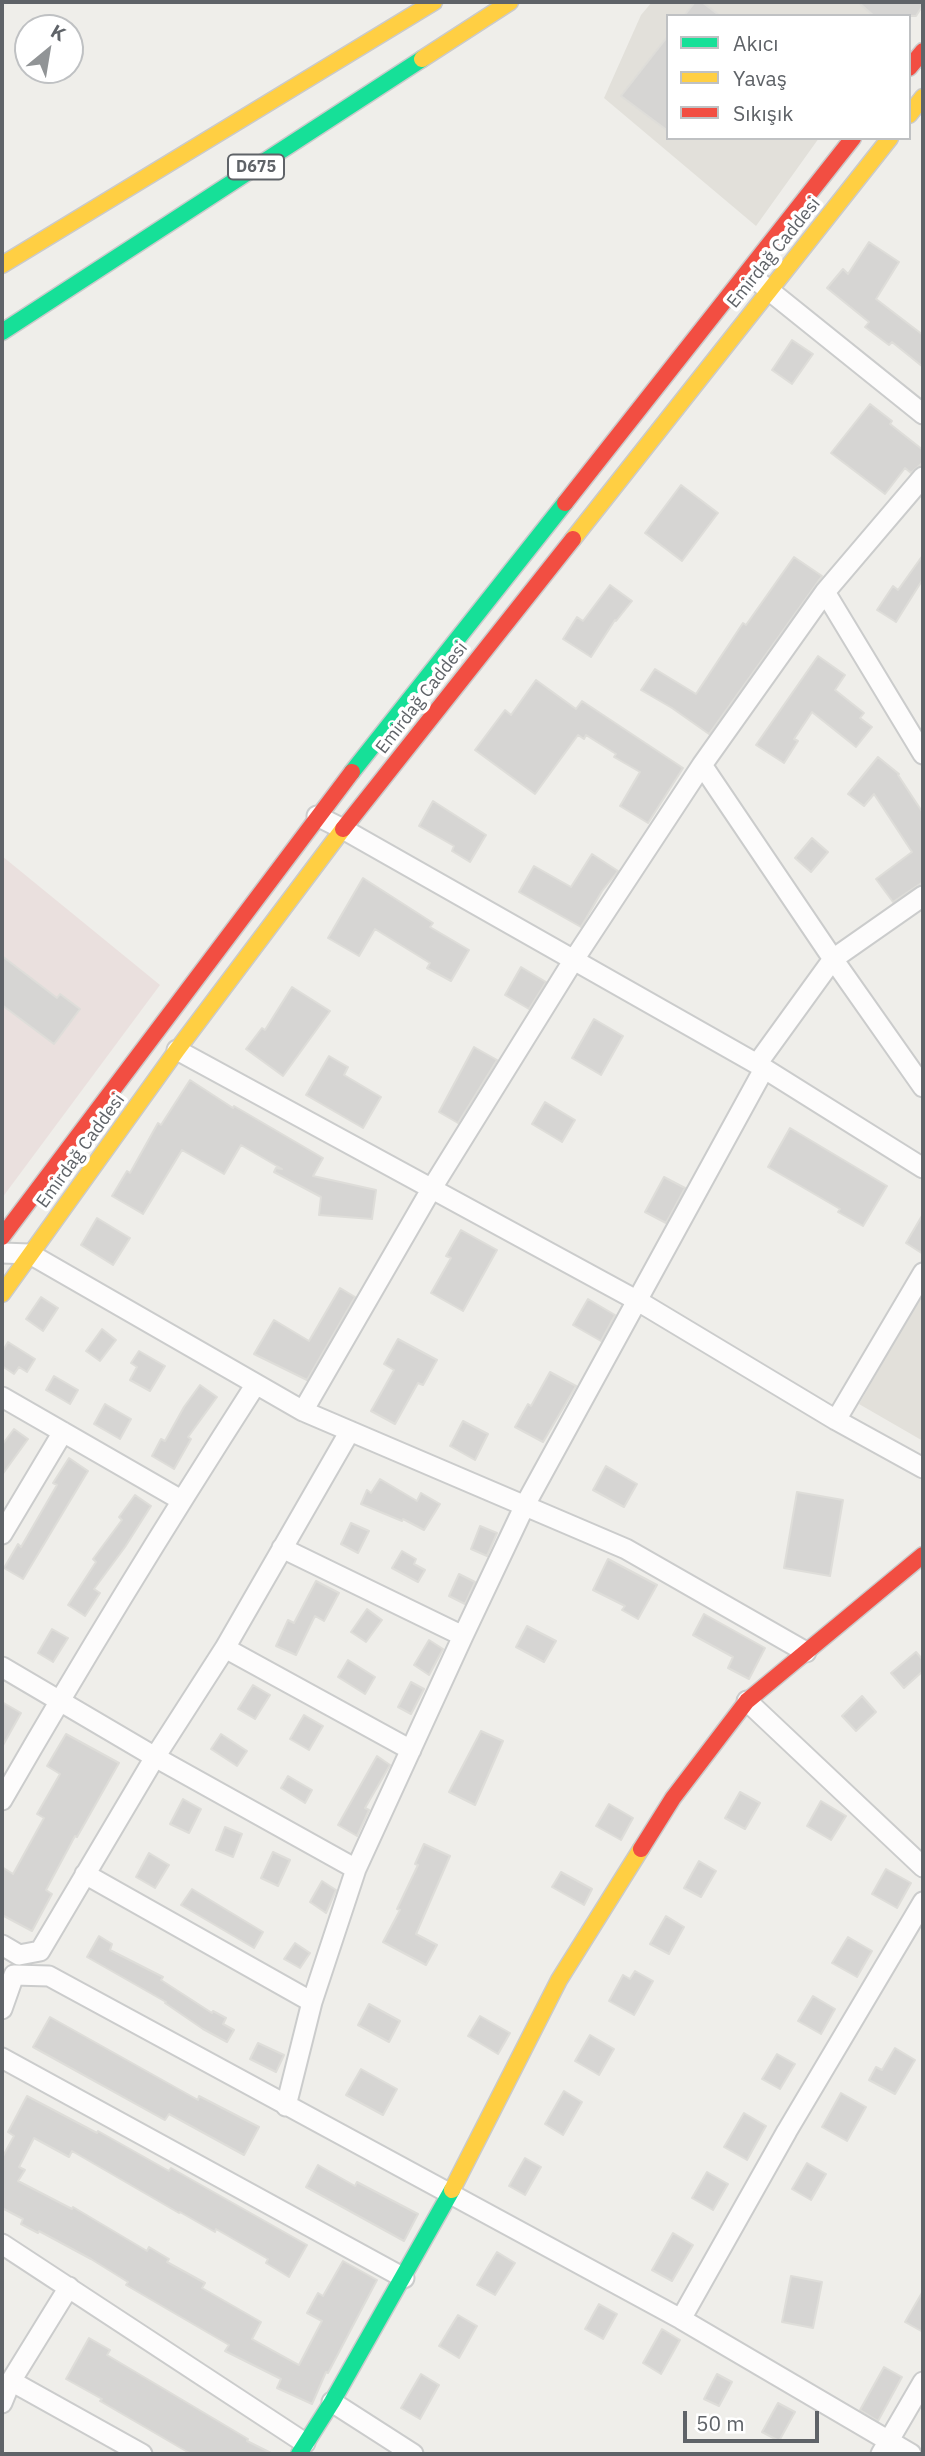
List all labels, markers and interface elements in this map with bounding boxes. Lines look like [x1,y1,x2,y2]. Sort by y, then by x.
north arrow [14,14,84,84]
legend [666,14,911,140]
text: K [47,19,70,46]
text: Akıcı [733,29,779,57]
text: Yavaş [733,64,787,92]
text: Sıkışık [733,99,793,127]
road number: D675 [228,154,284,180]
street label: Emirdağ Caddesi [723,193,825,313]
street label: Emirdağ Caddesi [372,638,472,758]
street label: Emirdağ Caddesi [32,1090,130,1212]
scale bar [687,2396,824,2440]
text: 50 m [696,2409,745,2437]

